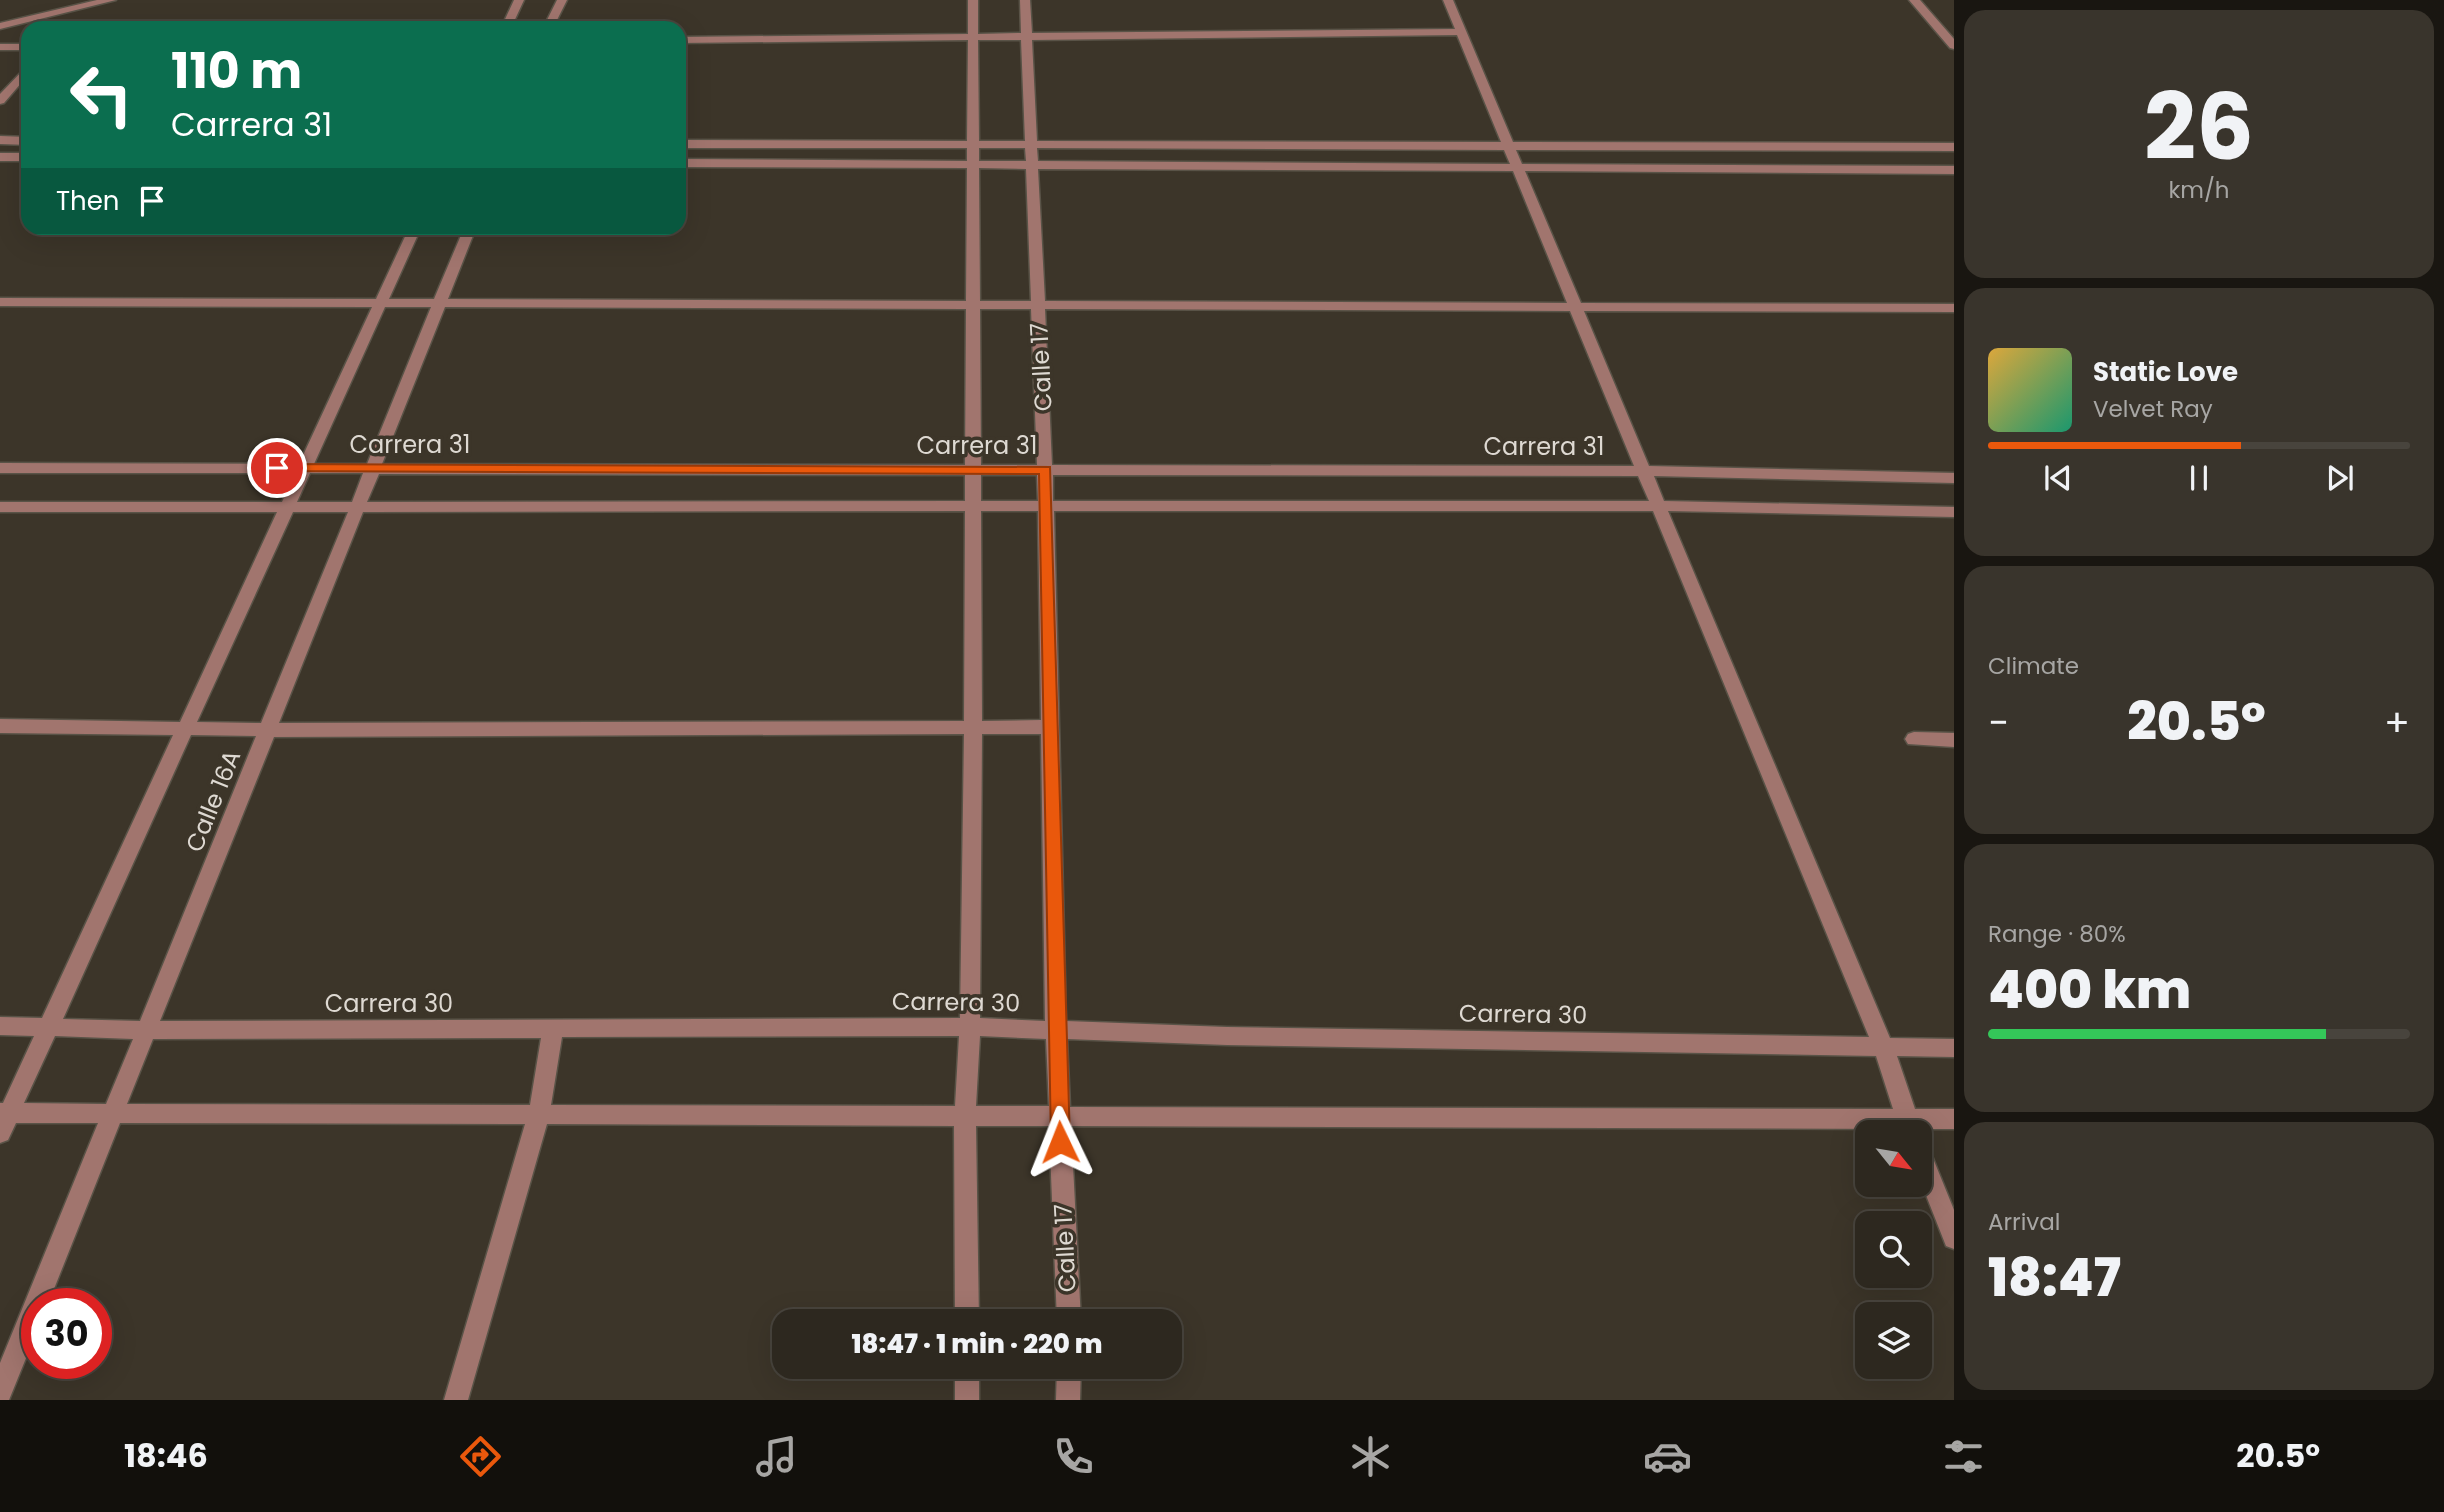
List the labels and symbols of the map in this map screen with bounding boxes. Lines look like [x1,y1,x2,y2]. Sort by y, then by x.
street label: Calle 17 [1022,322,1060,412]
street label: Carrera 31 [350,428,470,461]
street label: Carrera 31 [917,429,1037,462]
street label: Carrera 31 [1484,430,1604,463]
pin [247,438,307,498]
street label: Calle 16A [178,745,248,857]
street label: Carrera 30 [892,984,1020,1020]
street label: Carrera 30 [325,987,453,1020]
street label: Carrera 30 [1459,996,1587,1032]
position arrow [1023,1105,1097,1179]
north arrow [1855,1120,1932,1197]
street label: Calle 17 [1046,1203,1084,1293]
speed limit sign: 30 [21,1288,112,1379]

